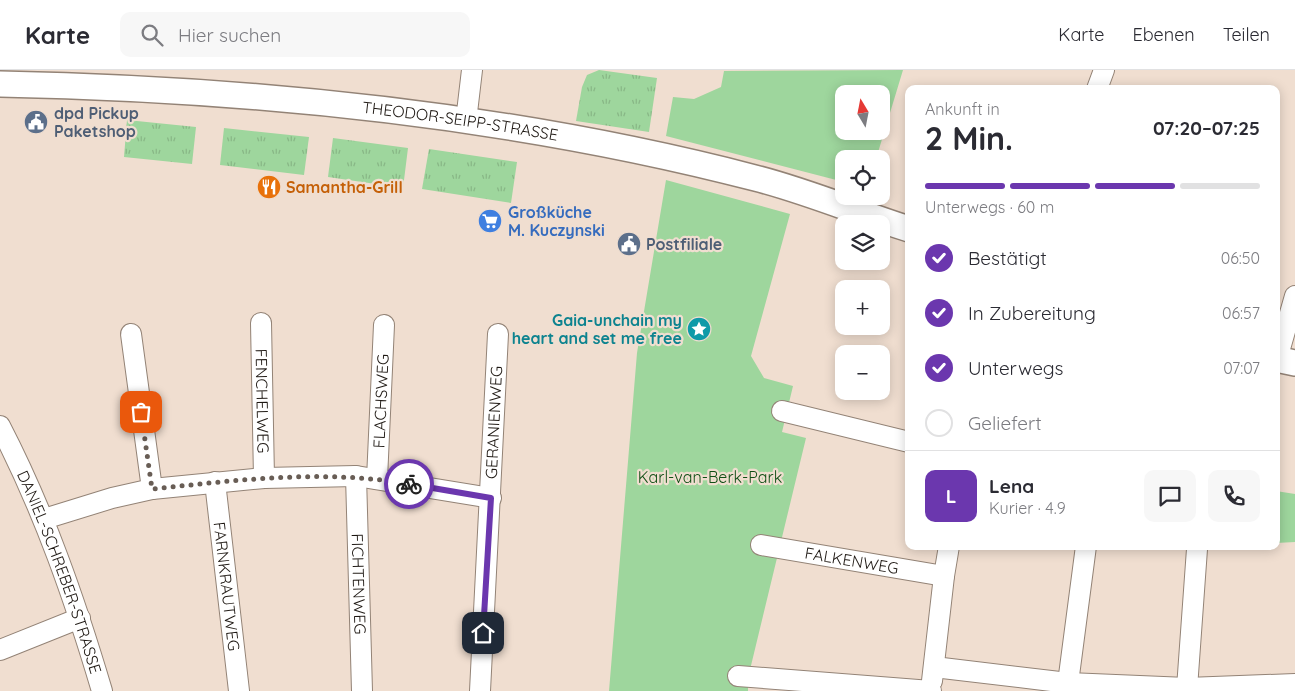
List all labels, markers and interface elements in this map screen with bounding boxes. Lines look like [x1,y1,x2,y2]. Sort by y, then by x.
search box [120,12,470,57]
text: Karte [25,20,90,50]
icon: search [138,21,166,49]
text: Hier suchen [178,23,281,47]
text: Karte [1058,23,1104,46]
text: Ebenen [1132,23,1195,46]
text: Teilen [1223,23,1270,46]
north arrow [835,85,890,140]
map controls [835,85,890,400]
street label: THEODOR-SEIPP-STRASSE [361,97,560,145]
text: Ankunft in [925,99,1000,119]
place label: dpd Pickup Paketshop [54,103,139,141]
public building icon: dpd Pickup Paketshop [23,109,49,135]
text: 07:20–07:25 [1153,116,1260,140]
text: 2 Min. [925,118,1013,158]
button: locate [835,150,890,205]
restaurant icon: Samantha-Grill [256,174,282,200]
place label: Samantha-Grill [286,177,403,197]
text: Unterwegs · 60 m [925,197,1054,217]
place label: Großküche M. Kuczynski [508,202,605,240]
supermarket icon: Großküche M. Kuczynski [477,208,503,234]
button: layers [835,215,890,270]
public building icon: Postfiliale [616,231,642,257]
place label: Postfiliale [646,234,722,254]
icon: check [925,244,953,272]
text: Bestätigt [968,246,1047,270]
text: 06:50 [1221,248,1260,268]
button: + [835,280,890,335]
icon: check [925,299,953,327]
text: In Zubereitung [968,301,1096,325]
text: 06:57 [1222,303,1260,323]
place label: Gaia-unchain my heart and set me free [512,310,682,348]
place icon: Gaia-unchain my heart and set me free [686,316,712,342]
button: − [835,345,890,400]
street label: FENCHELWEG [251,348,274,453]
street label: FLACHSWEG [368,353,393,449]
icon: check [925,354,953,382]
text: Unterwegs [968,356,1063,380]
text: 07:07 [1223,358,1260,378]
street label: GERANIENWEG [481,365,506,479]
pin [120,391,162,433]
icon: bag [127,398,155,426]
text: Geliefert [968,411,1042,435]
courier [384,459,434,509]
street label: DANIEL-SCHREBER-STRASSE [13,467,106,676]
park label: Karl-van-Berk-Park [638,467,782,487]
icon: bike [395,470,423,498]
button: chat [1144,470,1196,522]
button: phone [1208,470,1260,522]
text: Lena [989,474,1034,498]
text: L [946,484,956,508]
text: Kurier · 4.9 [989,498,1066,518]
street label: FARNKRAUTWEG [210,521,244,652]
street label: FICHTENWEG [348,533,370,635]
street label: FALKENWEG [803,543,900,578]
pin [462,612,504,654]
icon: home [469,619,497,647]

